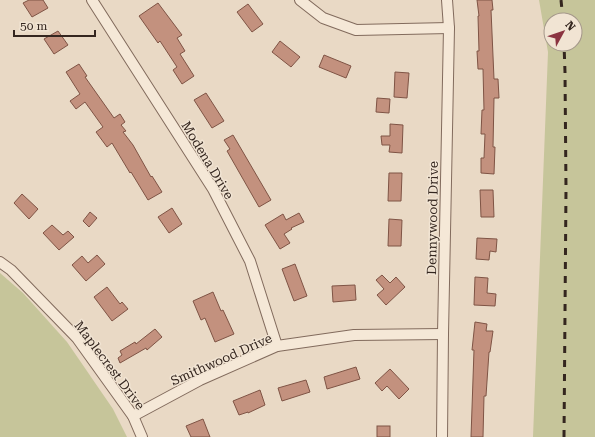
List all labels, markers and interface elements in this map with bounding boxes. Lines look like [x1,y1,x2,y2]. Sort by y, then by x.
scale bar [14,12,95,38]
north arrow [543,12,583,52]
text: N [563,18,578,34]
text: 50 m [20,19,47,33]
street label: Modena Drive [178,119,237,202]
street label: Dennywood Drive [424,161,441,275]
street label: Maplecrest Drive [71,318,148,413]
street label: Smithwood Drive [168,330,274,389]

